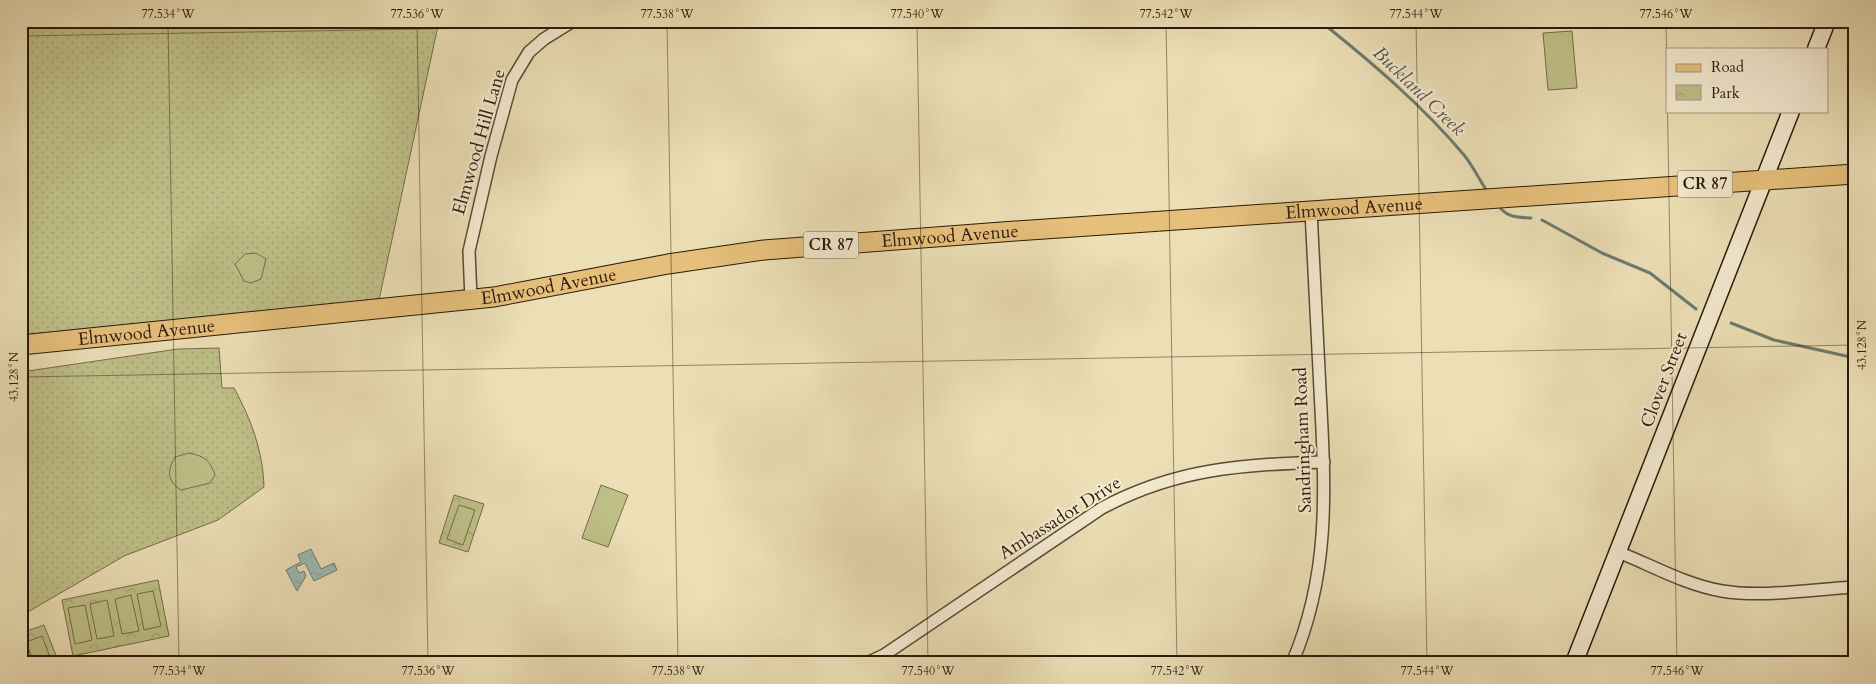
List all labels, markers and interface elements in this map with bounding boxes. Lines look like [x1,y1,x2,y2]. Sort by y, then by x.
text: 77.534°W [141,6,195,22]
text: 77.536°W [390,6,444,22]
text: 77.538°W [640,6,694,22]
text: 77.540°W [890,6,944,22]
text: 77.542°W [1139,6,1193,22]
text: 77.544°W [1389,6,1443,22]
text: 77.546°W [1639,6,1693,22]
water label: Buckland Creek [1367,40,1471,142]
legend [1666,48,1828,112]
text: Road [1711,57,1744,77]
street label: Elmwood Hill Lane [446,66,512,218]
text: Park [1711,83,1740,103]
road number: CR 87 [1678,170,1732,198]
street label: Elmwood Avenue [1284,191,1423,225]
street label: Elmwood Avenue [880,218,1020,254]
road number: CR 87 [804,232,858,258]
street label: Elmwood Avenue [480,262,619,311]
street label: Elmwood Avenue [77,313,216,352]
text: 43.128°N [1854,319,1870,370]
street label: Clover Street [1634,329,1694,431]
text: 43.128°N [6,351,22,402]
street label: Sandringham Road [1288,366,1318,513]
street label: Ambassador Drive [994,470,1126,566]
text: 77.534°W [152,663,206,679]
text: 77.536°W [401,663,455,679]
text: 77.538°W [651,663,705,679]
text: 77.540°W [901,663,955,679]
text: 77.542°W [1150,663,1204,679]
text: 77.544°W [1400,663,1454,679]
text: 77.546°W [1650,663,1704,679]

